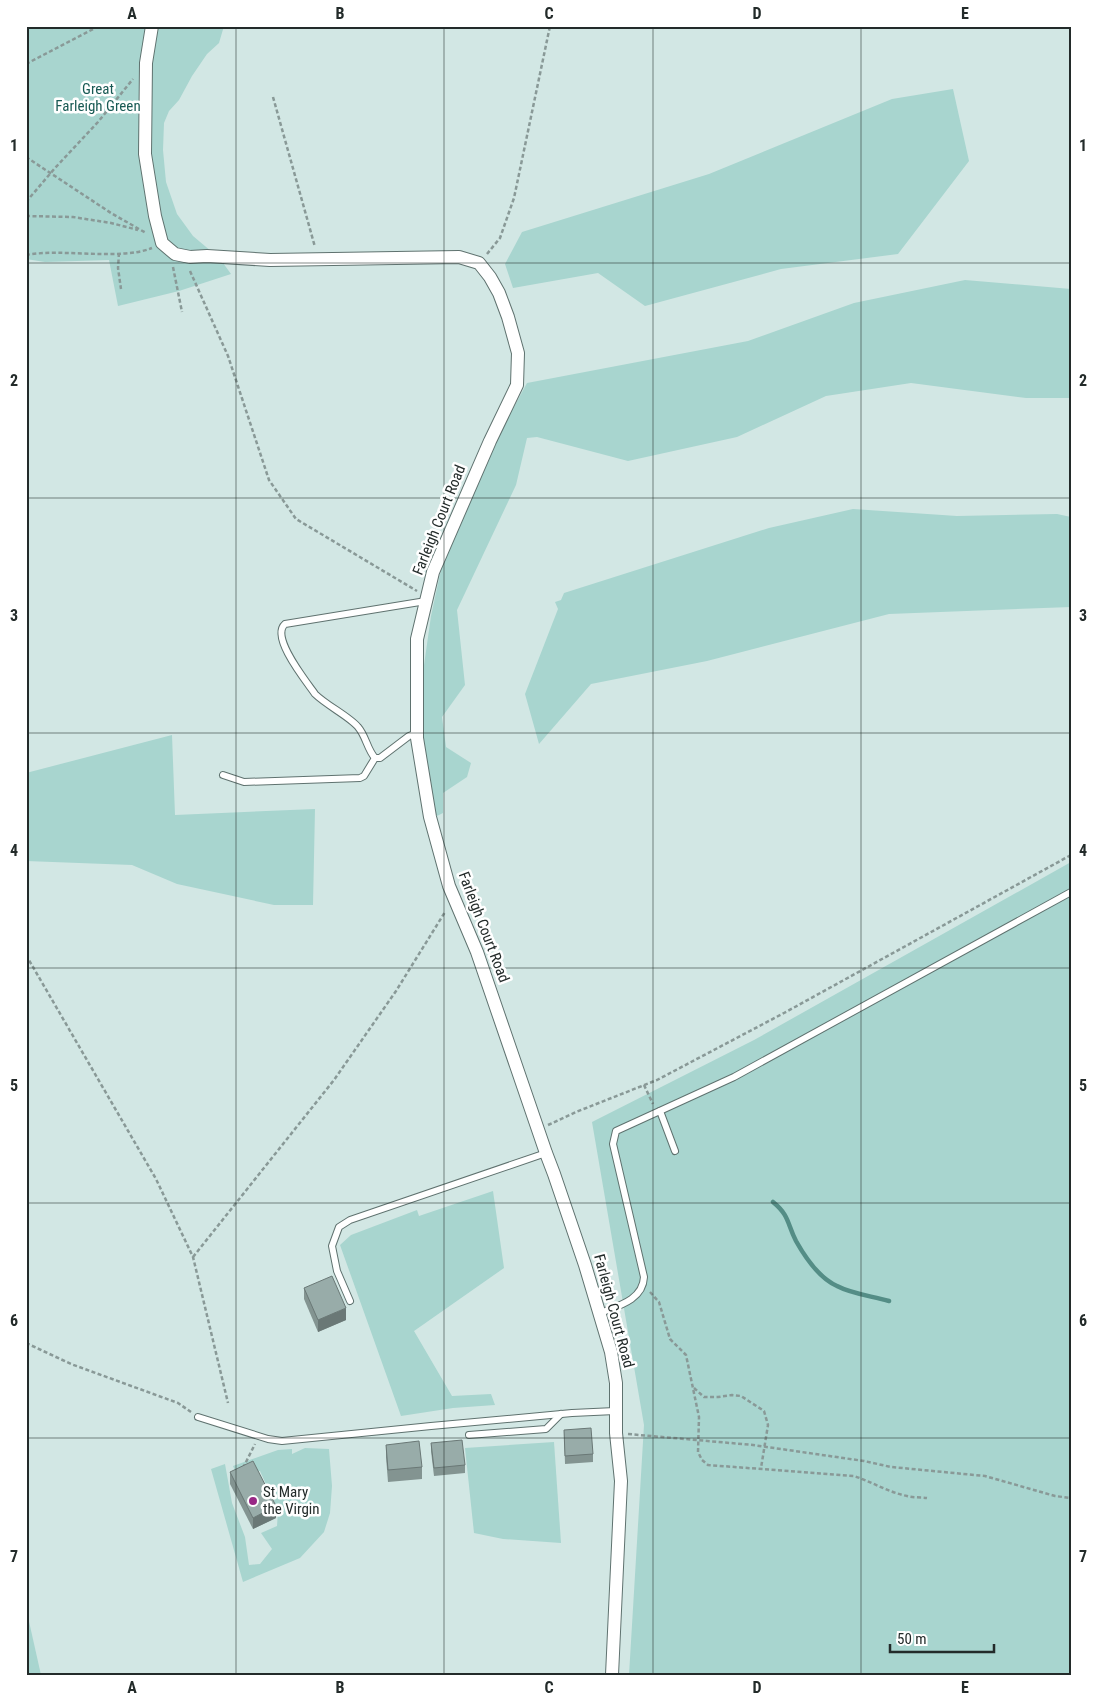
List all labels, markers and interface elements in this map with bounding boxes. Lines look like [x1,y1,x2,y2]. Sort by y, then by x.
text: A [127,4,137,23]
text: B [336,4,345,23]
text: C [544,4,554,23]
text: D [752,4,762,23]
text: E [961,4,969,23]
park label: Great Farleigh Green [55,80,141,115]
text: 1 [10,136,18,155]
text: 1 [1079,136,1087,155]
text: 2 [10,371,18,390]
text: 2 [1079,371,1087,390]
street label: Farleigh Court Road [409,462,469,578]
text: 3 [10,606,18,625]
text: 3 [1079,606,1087,625]
text: 4 [10,841,18,860]
text: 4 [1079,841,1087,860]
street label: Farleigh Court Road [455,869,513,985]
text: 5 [10,1076,18,1095]
text: 5 [1079,1076,1087,1095]
street label: Farleigh Court Road [590,1252,638,1370]
text: 6 [10,1311,18,1330]
text: 6 [1079,1311,1087,1330]
place label: St Mary the Virgin [263,1483,320,1518]
marker: St Mary the Virgin [247,1495,259,1507]
text: 7 [10,1547,18,1566]
text: 7 [1079,1547,1087,1566]
scale bar [890,1621,993,1653]
text: 50 m [897,1630,927,1648]
text: A [127,1678,137,1697]
text: B [336,1678,345,1697]
text: C [544,1678,554,1697]
text: D [752,1678,762,1697]
text: E [961,1678,969,1697]

